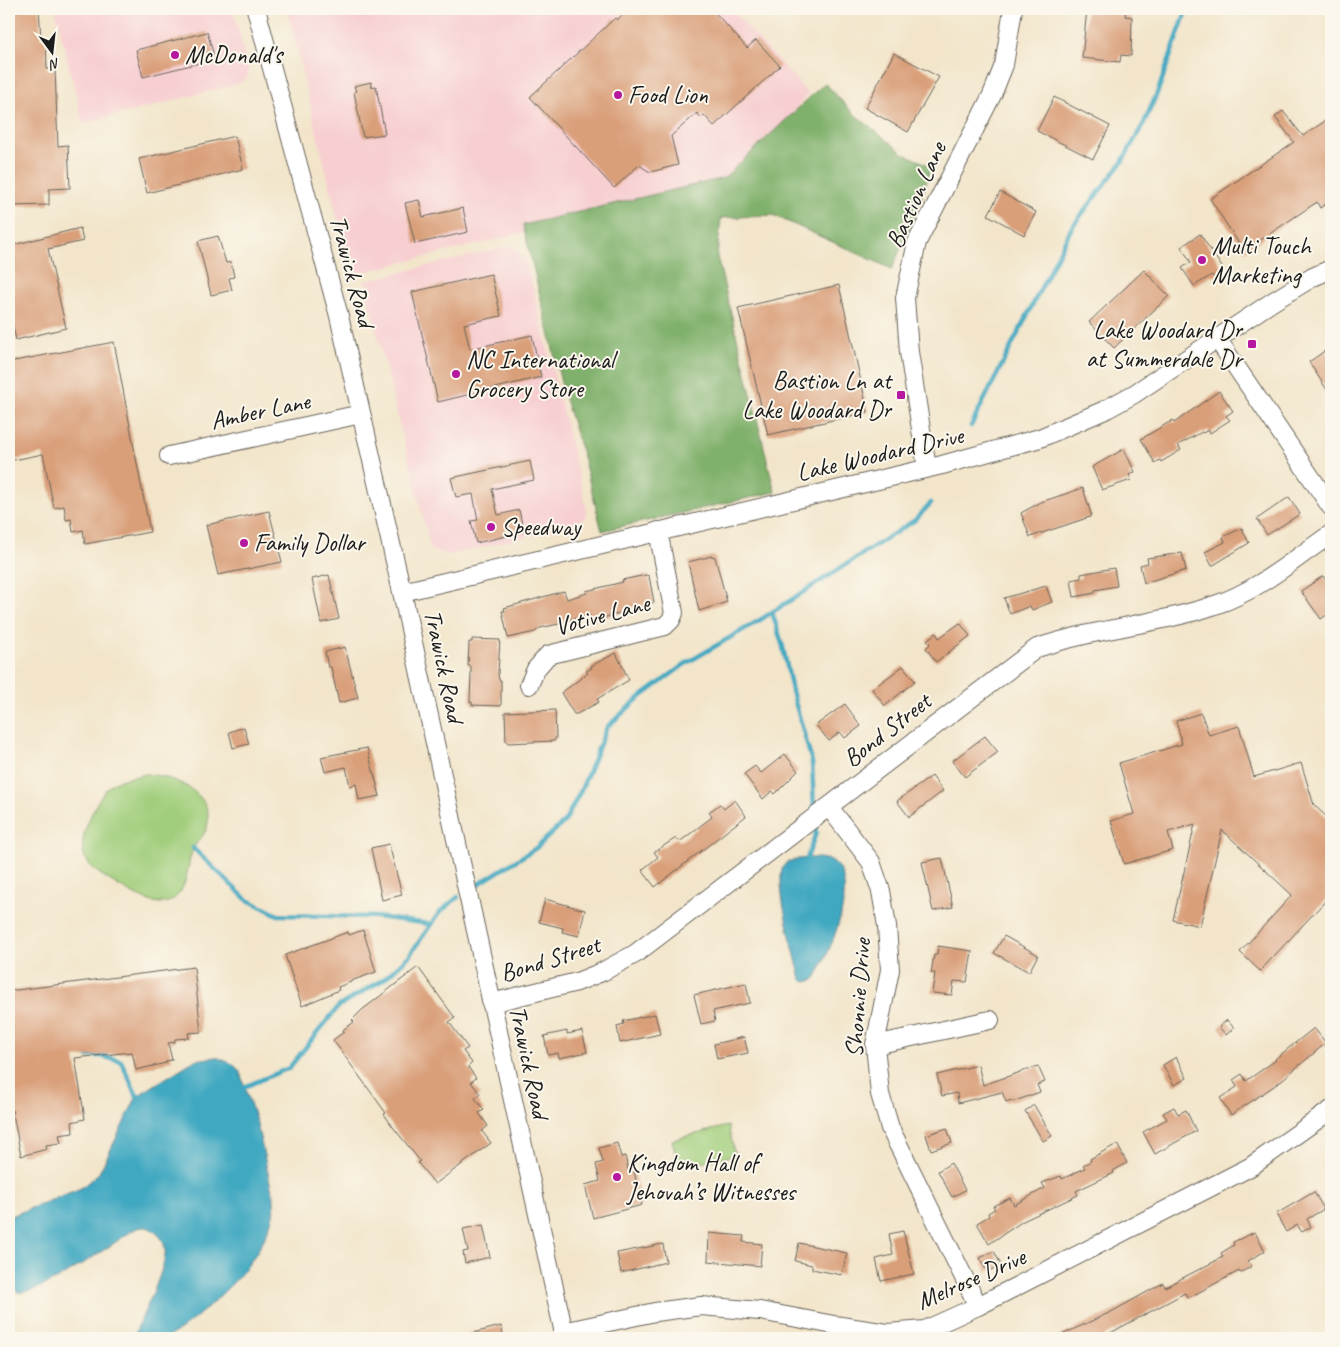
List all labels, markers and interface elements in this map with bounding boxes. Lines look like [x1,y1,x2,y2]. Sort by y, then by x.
north arrow [28,28,78,78]
place label: McDonald's [185,39,284,71]
marker: McDonald's [169,49,181,61]
text: N [47,55,62,74]
place label: Food Lion [628,79,709,111]
marker: Food Lion [612,89,624,101]
street label: Bastion Lane [879,135,954,253]
street label: Trawick Road [322,212,383,334]
place label: Multi Touch Marketing [1212,230,1312,291]
marker: Multi Touch Marketing [1196,254,1208,266]
place label: Lake Woodard Dr at Summerdale Dr [1086,314,1245,375]
marker: Lake Woodard Dr at Summerdale Dr [1246,338,1258,350]
place label: NC International Grocery Store [466,344,619,405]
place label: Bastion Ln at Lake Woodard Dr [742,365,894,426]
marker: NC International Grocery Store [450,368,462,380]
street label: Amber Lane [207,384,314,437]
marker: Bastion Ln at Lake Woodard Dr [895,389,907,401]
street label: Lake Woodard Drive [794,419,968,489]
place label: Speedway [501,511,583,543]
marker: Speedway [485,521,497,533]
place label: Family Dollar [254,527,367,559]
marker: Family Dollar [238,537,250,549]
street label: Votive Lane [551,587,655,643]
street label: Trawick Road [416,607,472,729]
street label: Bond Street [837,684,940,774]
street label: Bond Street [496,928,606,989]
street label: Shonnie Drive [838,935,878,1059]
street label: Trawick Road [501,1003,557,1125]
place label: Kingdom Hall of Jehovah’s Witnesses [626,1147,798,1208]
marker: Kingdom Hall of Jehovah’s Witnesses [611,1171,623,1183]
street label: Melrose Drive [911,1240,1032,1317]

